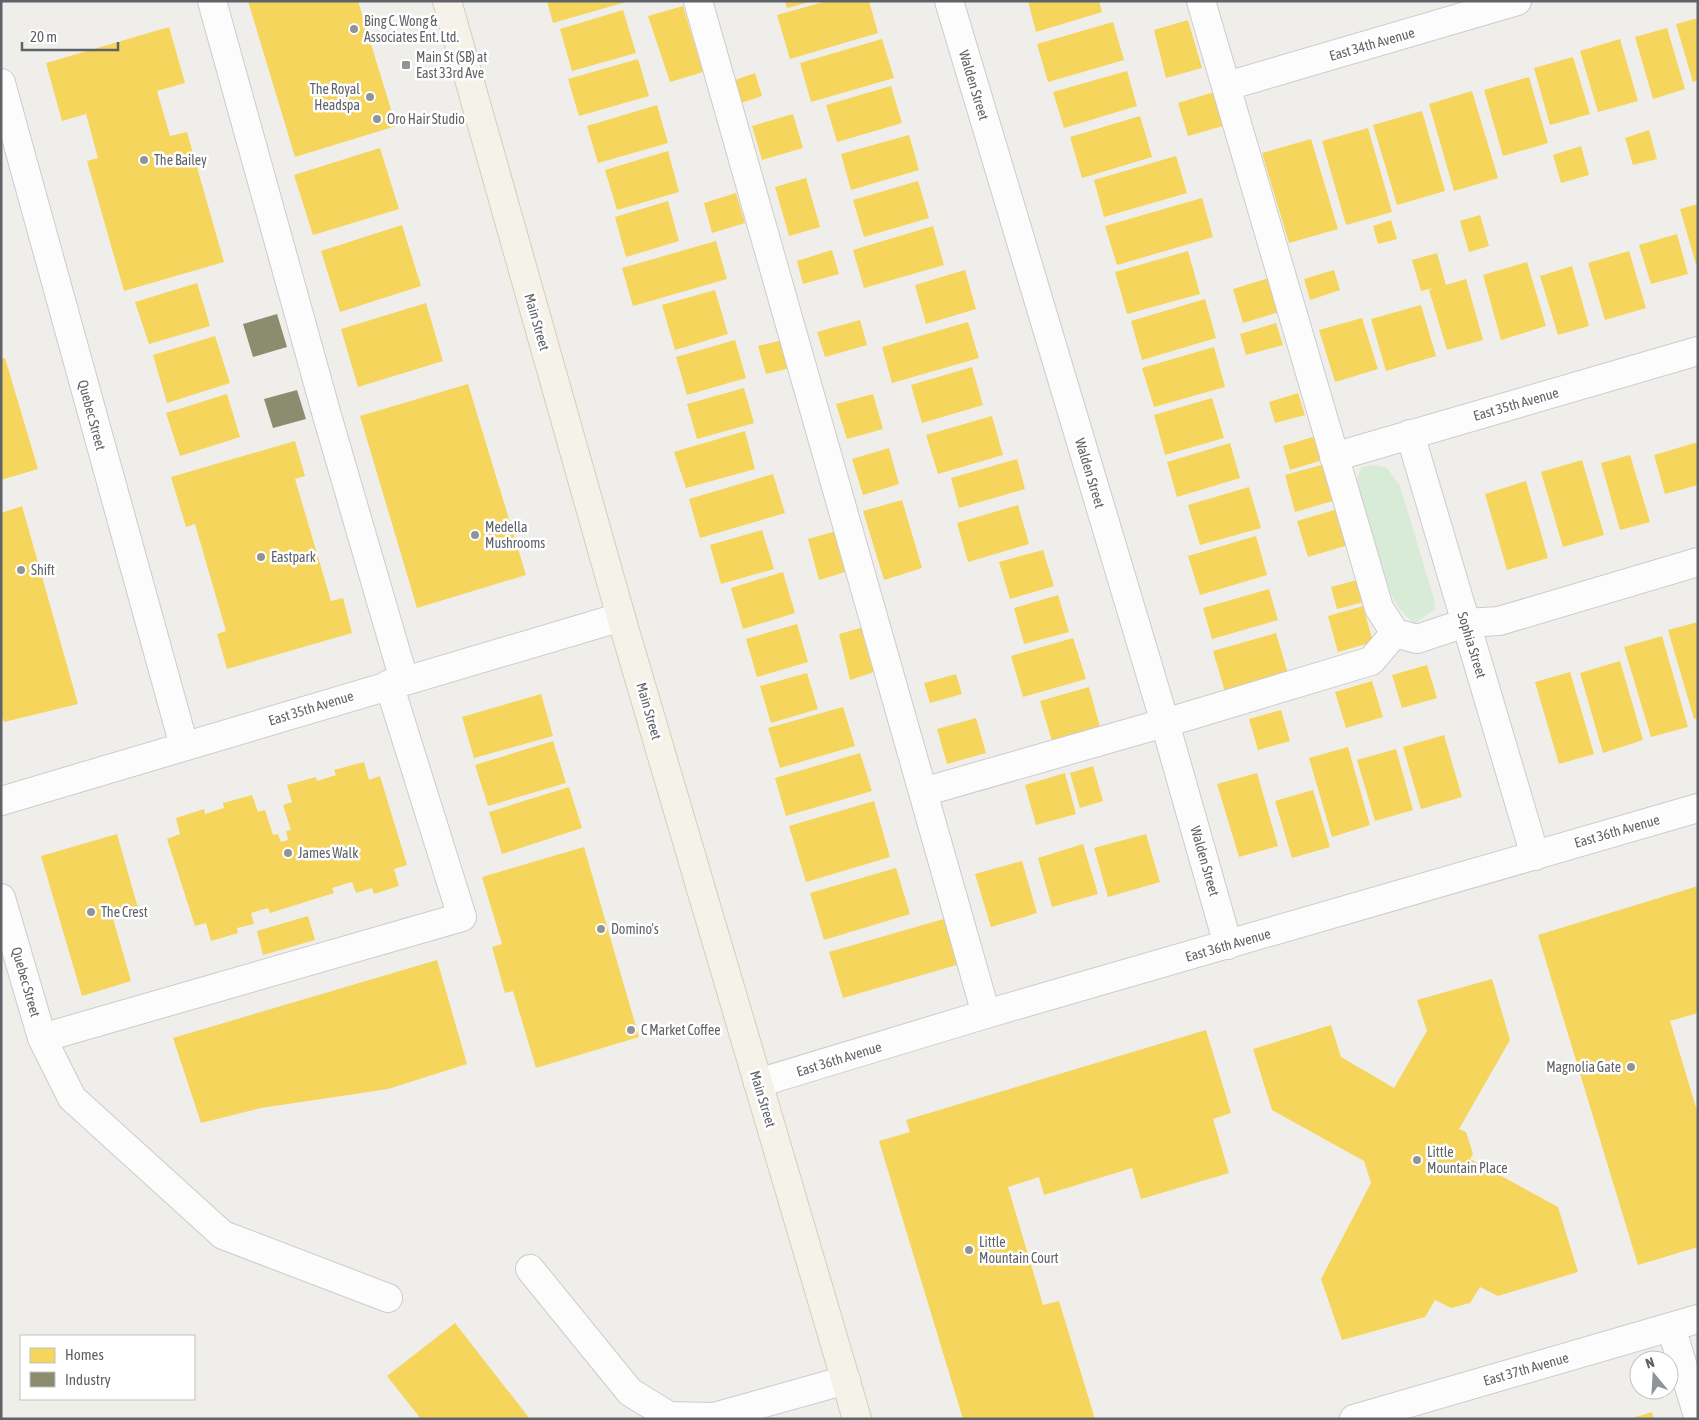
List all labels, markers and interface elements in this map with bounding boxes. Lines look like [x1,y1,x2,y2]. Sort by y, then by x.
place label: Bing C. Wong & Associates Ent. Ltd. [364,13,459,45]
scale bar [22,20,119,52]
marker: Bing C. Wong & Associates Ent. Ltd. [348,23,360,35]
street label: East 34th Avenue [1327,24,1417,64]
text: 20 m [30,28,57,45]
street label: Walden Street [956,48,992,122]
place label: Main St (SB) at East 33rd Ave [416,49,487,81]
marker: Main St (SB) at East 33rd Ave [400,59,412,71]
place label: The Royal Headspa [310,81,360,113]
marker: The Royal Headspa [364,91,376,103]
place label: Oro Hair Studio [387,111,465,127]
marker: Oro Hair Studio [371,113,383,125]
place label: The Bailey [154,152,207,168]
marker: The Bailey [138,154,150,166]
street label: Main Street [521,292,553,352]
street label: Quebec Street [75,378,109,452]
street label: East 35th Avenue [1471,384,1561,424]
street label: Walden Street [1072,436,1108,510]
place label: Medella Mushrooms [485,519,545,551]
marker: Medella Mushrooms [469,529,481,541]
place label: Eastpark [271,549,316,565]
marker: Eastpark [255,551,267,563]
place label: Shift [31,562,55,578]
marker: Shift [15,564,27,576]
street label: Sophia Street [1454,610,1490,680]
street label: Main Street [633,681,665,741]
street label: East 35th Avenue [267,687,355,729]
street label: East 36th Avenue [1572,811,1662,851]
street label: Walden Street [1187,824,1223,898]
place label: James Walk [298,845,358,861]
marker: James Walk [282,847,294,859]
place label: The Crest [101,904,148,920]
marker: The Crest [85,906,97,918]
place label: Domino's [611,921,659,937]
marker: Domino's [595,923,607,935]
street label: East 36th Avenue [1183,925,1273,965]
street label: Quebec Street [8,945,44,1019]
place label: C Market Coffee [641,1022,721,1038]
marker: C Market Coffee [625,1024,637,1036]
street label: East 36th Avenue [795,1038,883,1080]
place label: Magnolia Gate [1546,1059,1621,1075]
marker: Magnolia Gate [1625,1061,1637,1073]
street label: Main Street [747,1069,779,1129]
place label: Little Mountain Place [1427,1144,1508,1176]
marker: Little Mountain Place [1411,1154,1423,1166]
place label: Little Mountain Court [979,1234,1059,1266]
marker: Little Mountain Court [963,1244,975,1256]
legend [20,1335,195,1400]
text: Homes [65,1346,104,1363]
street label: East 37th Avenue [1481,1349,1571,1389]
north arrow [1629,1350,1679,1400]
text: N [1644,1354,1656,1372]
text: Industry [65,1371,111,1388]

